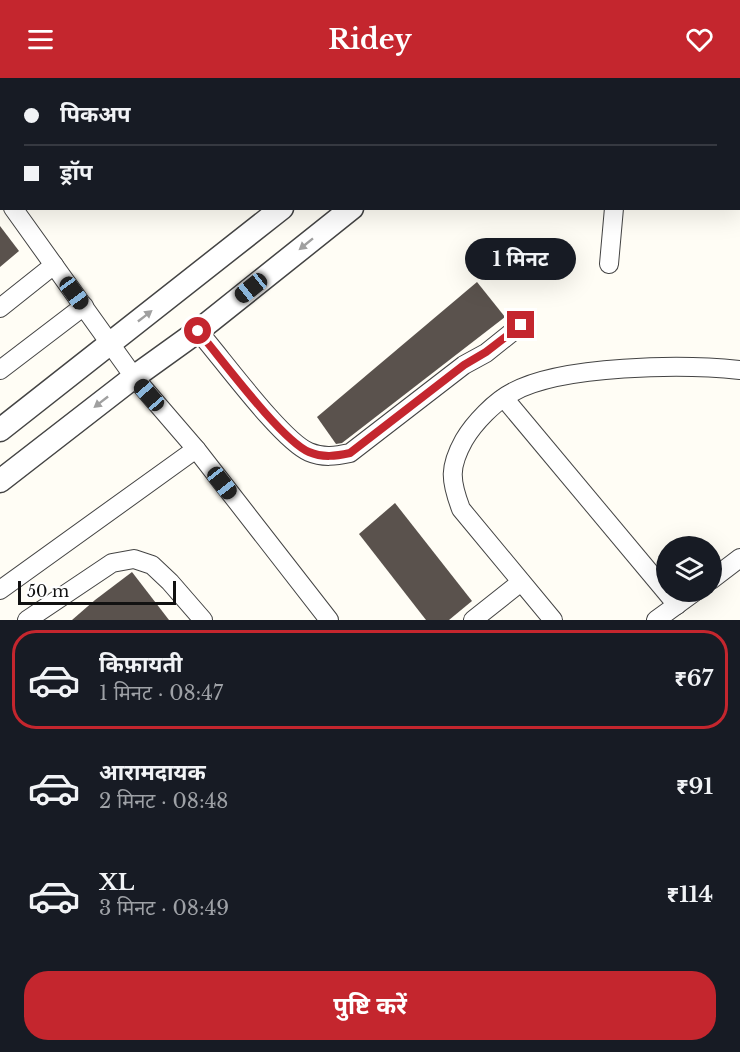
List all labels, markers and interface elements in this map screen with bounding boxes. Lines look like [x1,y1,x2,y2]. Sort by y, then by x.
icon: menu [24,23,57,56]
text: Ridey [328,23,412,56]
icon: heart [683,23,716,56]
text: पिकअप [60,101,131,128]
text: ड्रॉप [60,159,93,186]
one-way arrow [298,238,313,250]
callout: 1 मिनट [466,238,576,280]
text: 1 मिनट [492,247,549,271]
car [231,270,271,306]
car [56,273,92,313]
one-way arrow [137,309,153,322]
route end [507,311,534,338]
route start [184,317,211,344]
car [130,376,168,414]
one-way arrow [94,396,110,408]
car [204,463,240,503]
map controls [656,536,722,602]
button: layers [656,536,722,602]
scale bar [18,578,176,606]
text: 50 m [27,581,69,601]
text: किफ़ायती [99,651,183,678]
icon: car [27,653,81,707]
text: ₹67 [674,665,713,692]
text: 1 मिनट · 08:47 [99,681,223,705]
text: आरामदायक [99,759,206,786]
icon: car [27,761,81,815]
text: ₹91 [676,773,713,800]
text: 2 मिनट · 08:48 [99,789,228,813]
icon: car [27,869,81,923]
text: XL [99,869,134,896]
text: ₹114 [667,881,713,908]
text: 3 मिनट · 08:49 [99,896,229,920]
button: पुष्टि करें [24,971,716,1040]

